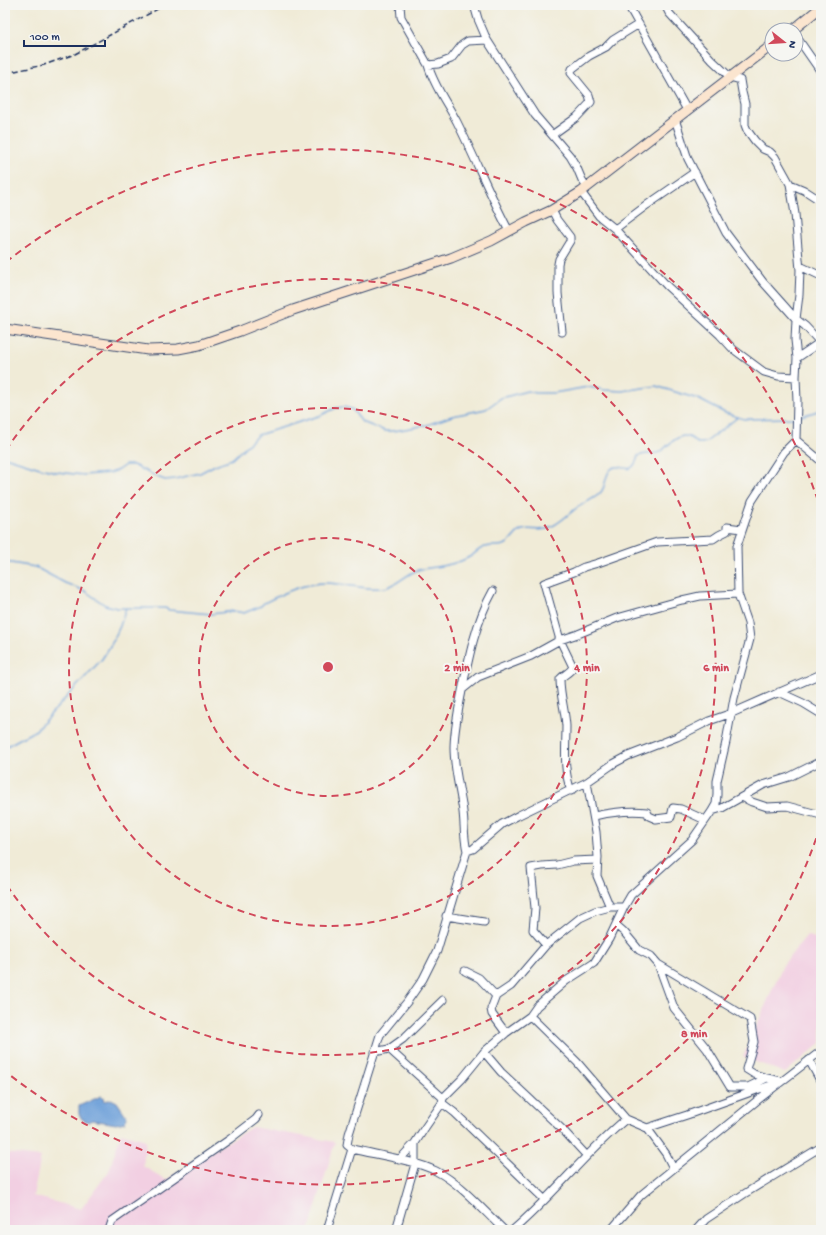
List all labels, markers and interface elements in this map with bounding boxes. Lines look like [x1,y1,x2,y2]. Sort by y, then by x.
scale bar [24,22,105,48]
north arrow [764,22,804,62]
text: 100 m [29,31,60,45]
text: N [785,39,798,50]
centre of rings [321,660,335,674]
text: 2 min [444,662,470,676]
text: 4 min [573,662,600,676]
text: 6 min [703,662,729,676]
text: 8 min [681,1028,707,1042]

